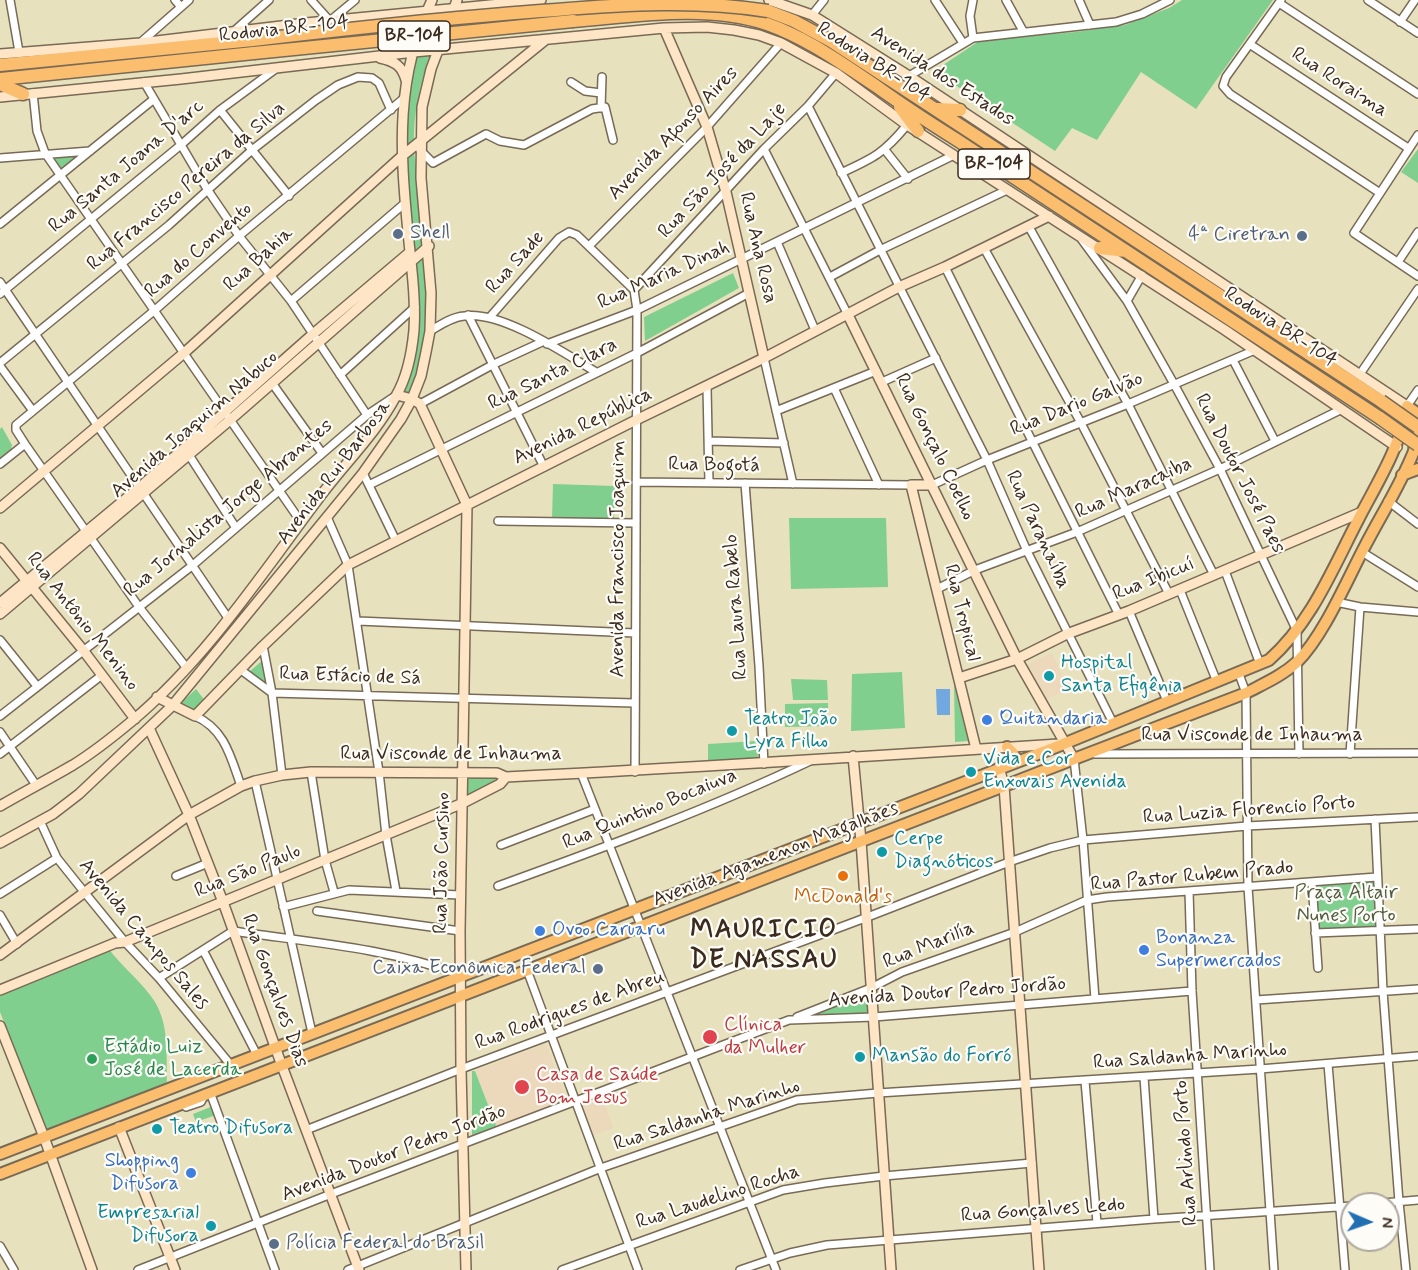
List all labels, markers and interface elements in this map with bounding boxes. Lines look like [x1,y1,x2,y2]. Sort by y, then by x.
street label: Rodovia BR-104 [218,11,350,49]
street label: Rodovia BR-104 [812,17,934,109]
road number: BR-104 [378,21,450,51]
street label: Avenida dos Estados [866,22,1018,132]
street label: Rua Roraima [1286,43,1392,123]
street label: Avenida Afonso Aires [604,62,744,206]
street label: Rua Santa Joana D'arc [44,95,210,239]
street label: Rua Francisco Pereira da Silva [83,97,291,277]
street label: Rua São José da Laje [654,98,792,244]
road number: BR-104 [958,149,1030,179]
street label: Rua Ana Rosa [733,190,781,306]
street label: Rua do Convento [140,198,258,304]
street label: Rua Bahia [219,222,299,298]
place label: Shell [410,222,450,246]
place label: 4ª Ciretran [1188,224,1290,248]
marker: Shell [391,227,405,241]
street label: Rua Sade [482,227,550,299]
marker: 4ª Ciretran [1295,229,1309,243]
street label: Rua Maria Dinah [594,236,734,316]
street label: Rodovia BR-104 [1219,282,1341,374]
street label: Rua Santa Clara [485,333,621,417]
street label: Avenida Joaquim Nabuco [107,346,283,504]
street label: Rua Dario Galvão [1007,368,1147,442]
street label: Rua Gonçalo Coelho [888,370,980,524]
street label: Avenida República [510,383,656,471]
street label: Rua Doutor José Paes [1188,390,1290,558]
street label: Avenida Rui Barbosa [273,396,397,550]
street label: Rua Jornalista Jorge Abrantes [120,415,338,603]
street label: Avenida Francisco Joaquim [607,440,631,678]
street label: Rua Bogotá [668,453,760,479]
street label: Rua Maracaiba [1072,453,1196,525]
street label: Rua Paranaíba [999,467,1075,593]
street label: Rua Laura Rabelo [720,533,754,681]
street label: Rua Antônio Menino [20,548,144,696]
street label: Rua Ibicuí [1109,553,1199,607]
street label: Rua Tropical [937,562,985,664]
place label: Hospital Santa Efigênia [1061,652,1182,699]
street label: Rua Estácio de Sá [279,663,421,691]
marker: Hospital Santa Efigênia [1042,669,1056,683]
place label: Teatro João Lyra Filho [744,708,838,755]
place label: Quitandaria [999,708,1106,732]
marker: Quitandaria [980,713,994,727]
marker: Teatro João Lyra Filho [725,724,739,738]
street label: Rua Visconde de Inhauma [1141,724,1363,748]
street label: Rua Visconde de Inhauma [340,743,562,767]
place label: Vida e Cor Enxovais Avenida [983,748,1127,795]
street label: Rua Quintino Bocaiuva [559,764,741,856]
marker: Vida e Cor Enxovais Avenida [964,765,978,779]
street label: Rua João Cursino [430,792,456,934]
street label: Rua Luzia Florencio Porto [1142,792,1356,830]
street label: Avenida Agamenon Magalhães [650,797,902,913]
place label: Cerpe Diagnóticos [894,828,994,875]
street label: Rua São Paulo [191,840,305,904]
marker: Cerpe Diagnóticos [875,845,889,859]
street label: Avenida Campos Sales [73,854,213,1016]
street label: Rua Pastor Rubem Prado [1090,856,1294,898]
marker: McDonald's [836,869,850,883]
park label: Praça Altair Nunes Porto [1294,882,1398,929]
place label: McDonald's [794,886,892,910]
street label: Rua Gonçalves Dias [235,911,313,1071]
district label: MAURICIO DE NASSAU [690,916,838,978]
street label: Rua Marilía [880,917,978,975]
place label: Ovoo Caruaru [552,919,665,943]
marker: Ovoo Caruaru [533,924,547,938]
place label: Bonanza Supermercados [1156,927,1281,974]
marker: Bonanza Supermercados [1137,943,1151,957]
place label: Caixa Econômica Federal [372,957,586,981]
marker: Caixa Econômica Federal [591,962,605,976]
street label: Rua Rodrigues de Abreu [472,966,668,1056]
street label: Avenida Doutor Pedro Jordão [827,973,1067,1013]
place label: Clínica da Mulher [724,1014,806,1061]
marker: Clínica da Mulher [701,1028,719,1046]
place label: Estádio Luiz José de Lacerda [104,1036,242,1083]
street label: Rua Saldanha Marinho [1092,1038,1288,1076]
place label: Mansão do Forró [872,1045,1012,1069]
marker: Mansão do Forró [853,1050,867,1064]
marker: Estádio Luiz José de Lacerda [85,1052,99,1066]
place label: Casa de Saúde Bom Jesus [536,1064,658,1111]
street label: Rua Saldanha Marinho [611,1075,803,1157]
marker: Casa de Saúde Bom Jesus [513,1078,531,1096]
street label: Rua Arlindo Porto [1170,1079,1204,1227]
street label: Avenida Doutor Pedro Jordão [278,1100,510,1208]
place label: Teatro Difusora [169,1117,293,1141]
marker: Teatro Difusora [150,1122,164,1136]
place label: Shopping Difusora [105,1150,179,1197]
street label: Rua Laudelino Rocha [633,1160,803,1236]
marker: Shopping Difusora [184,1166,198,1180]
north arrow [1340,1192,1400,1252]
street label: Rua Gonçalves Ledo [960,1193,1126,1229]
place label: Empresarial Difusora [97,1202,199,1249]
text: N [1376,1217,1397,1228]
marker: Empresarial Difusora [204,1219,218,1233]
place label: Polícia Federal do Brasil [286,1232,485,1256]
marker: Polícia Federal do Brasil [267,1237,281,1251]

